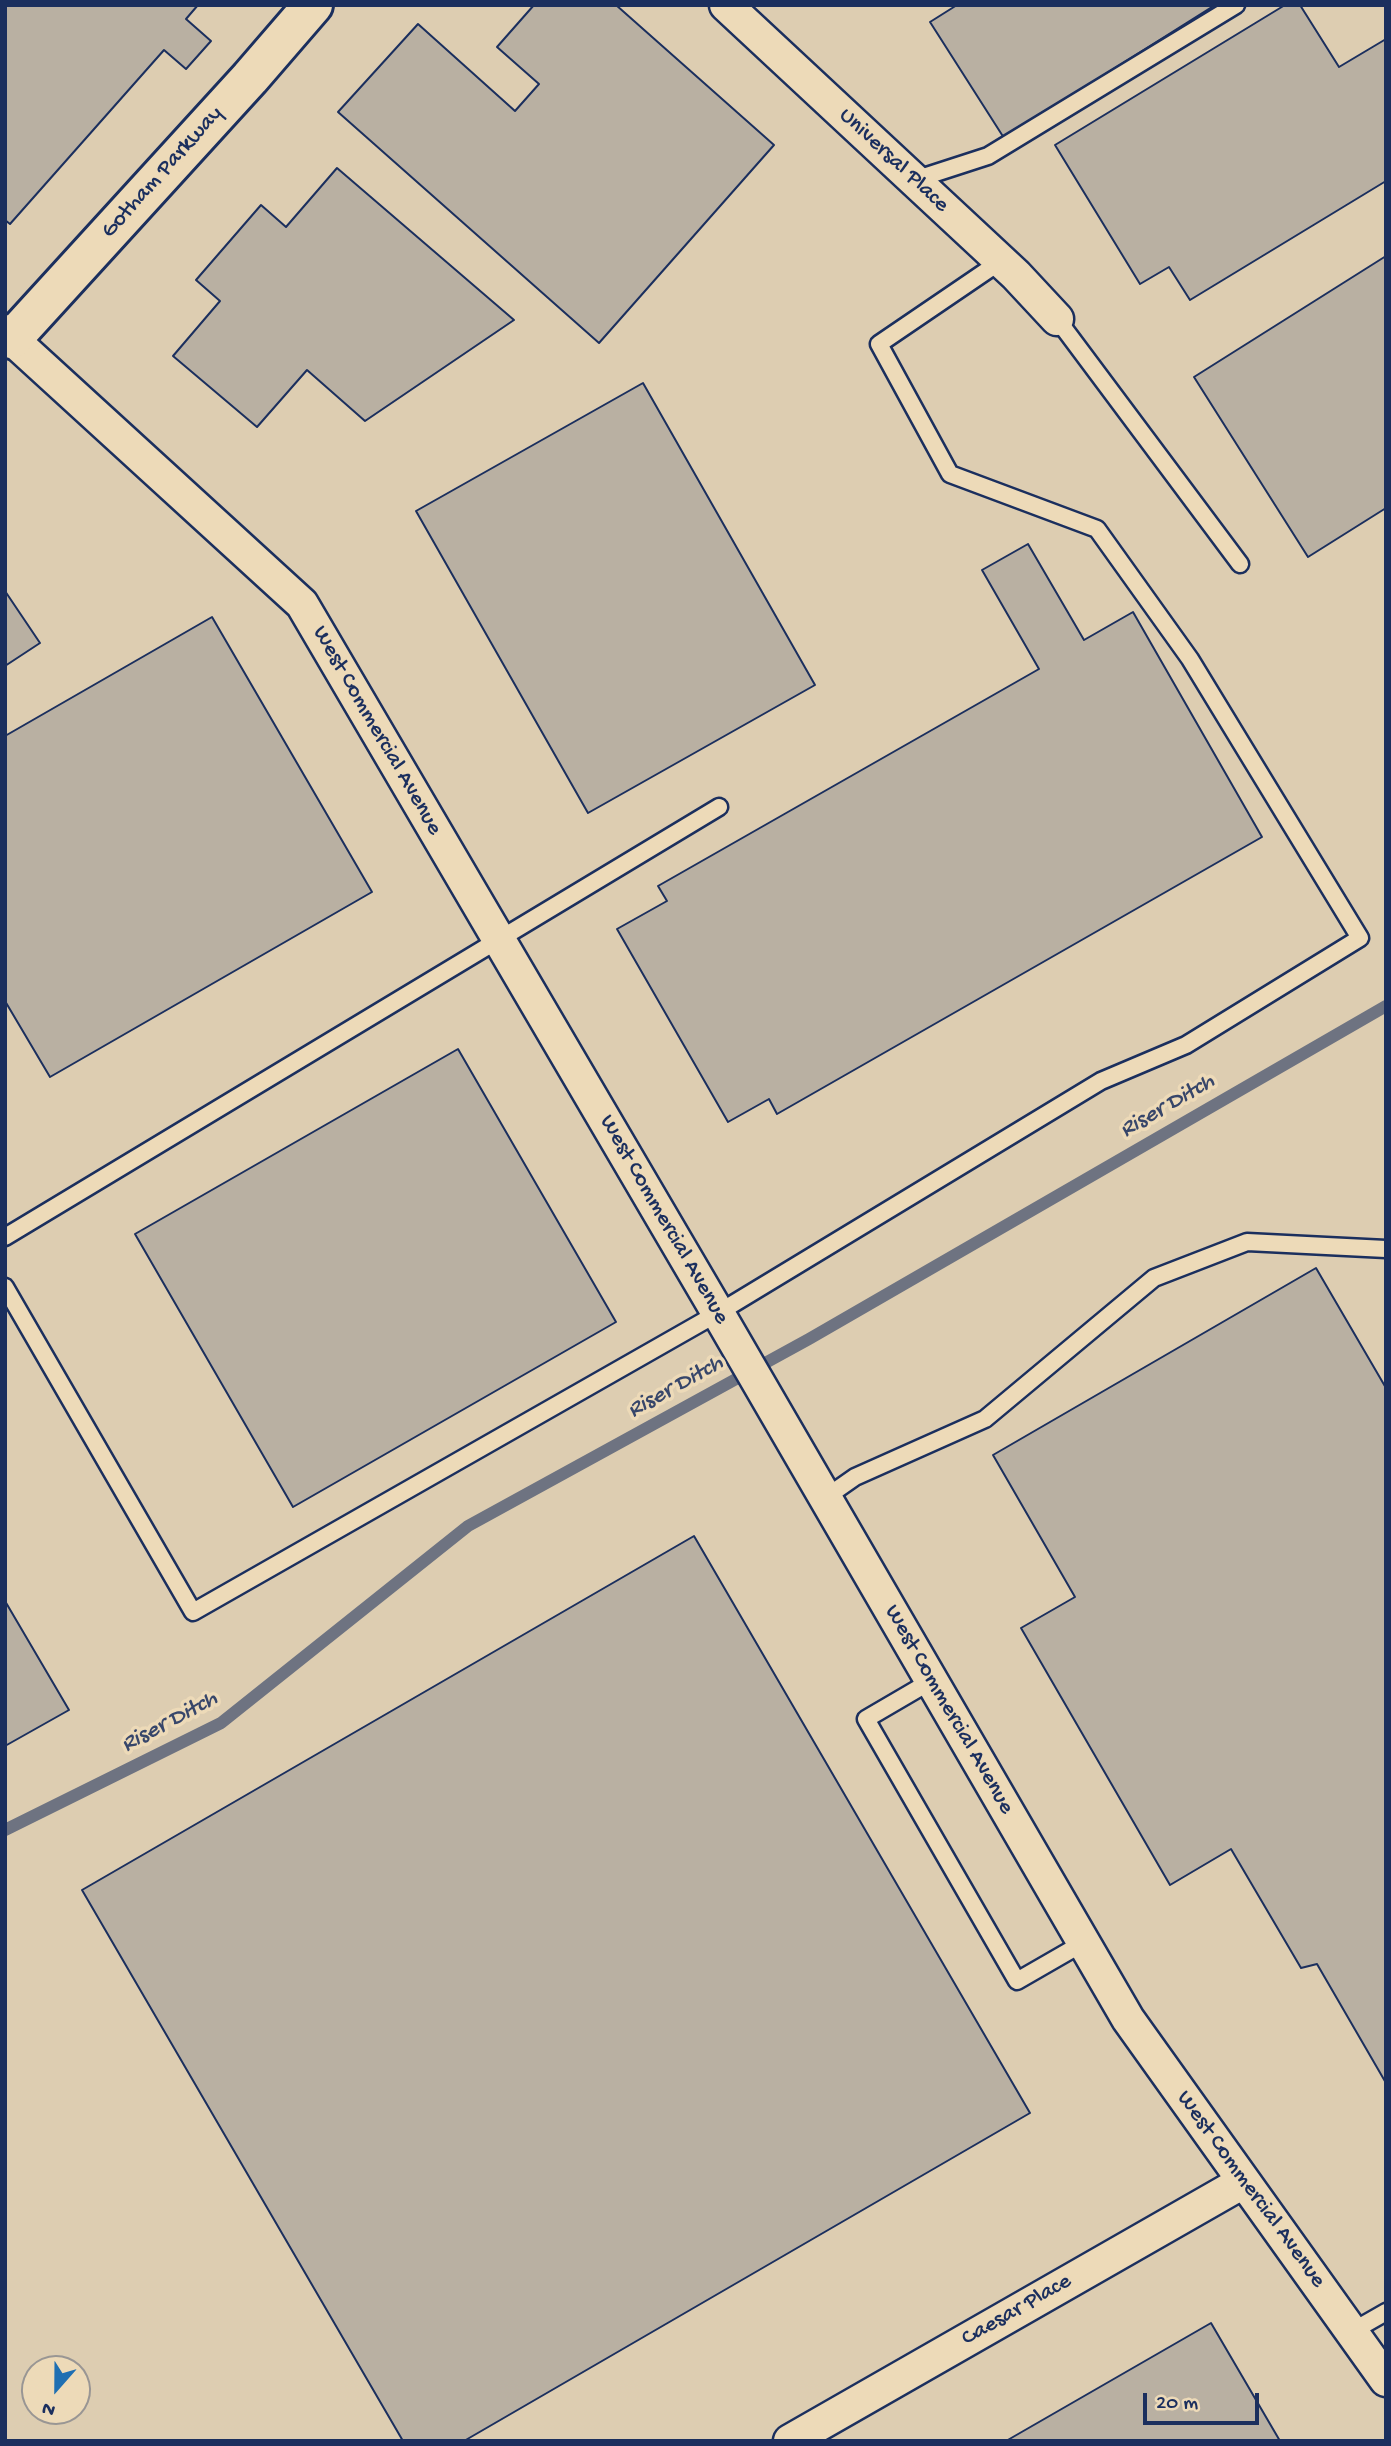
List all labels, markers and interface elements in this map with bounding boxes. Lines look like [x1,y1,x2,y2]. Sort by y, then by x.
street label: Gotham Parkway [96,101,230,245]
street label: Universal Place [832,103,954,219]
street label: West Commercial Avenue [305,621,447,841]
water label: Riser Ditch [1115,1068,1221,1146]
street label: West Commercial Avenue [592,1110,734,1330]
water label: Riser Ditch [623,1350,729,1426]
street label: West Commercial Avenue [877,1600,1019,1820]
water label: Riser Ditch [117,1686,223,1760]
street label: West Commercial Avenue [1169,2086,1331,2294]
street label: Caesar Place [957,2269,1077,2353]
north arrow [21,2355,91,2425]
scale bar [1146,2380,1262,2424]
text: 20 m [1156,2392,1198,2417]
text: N [39,2395,59,2421]

